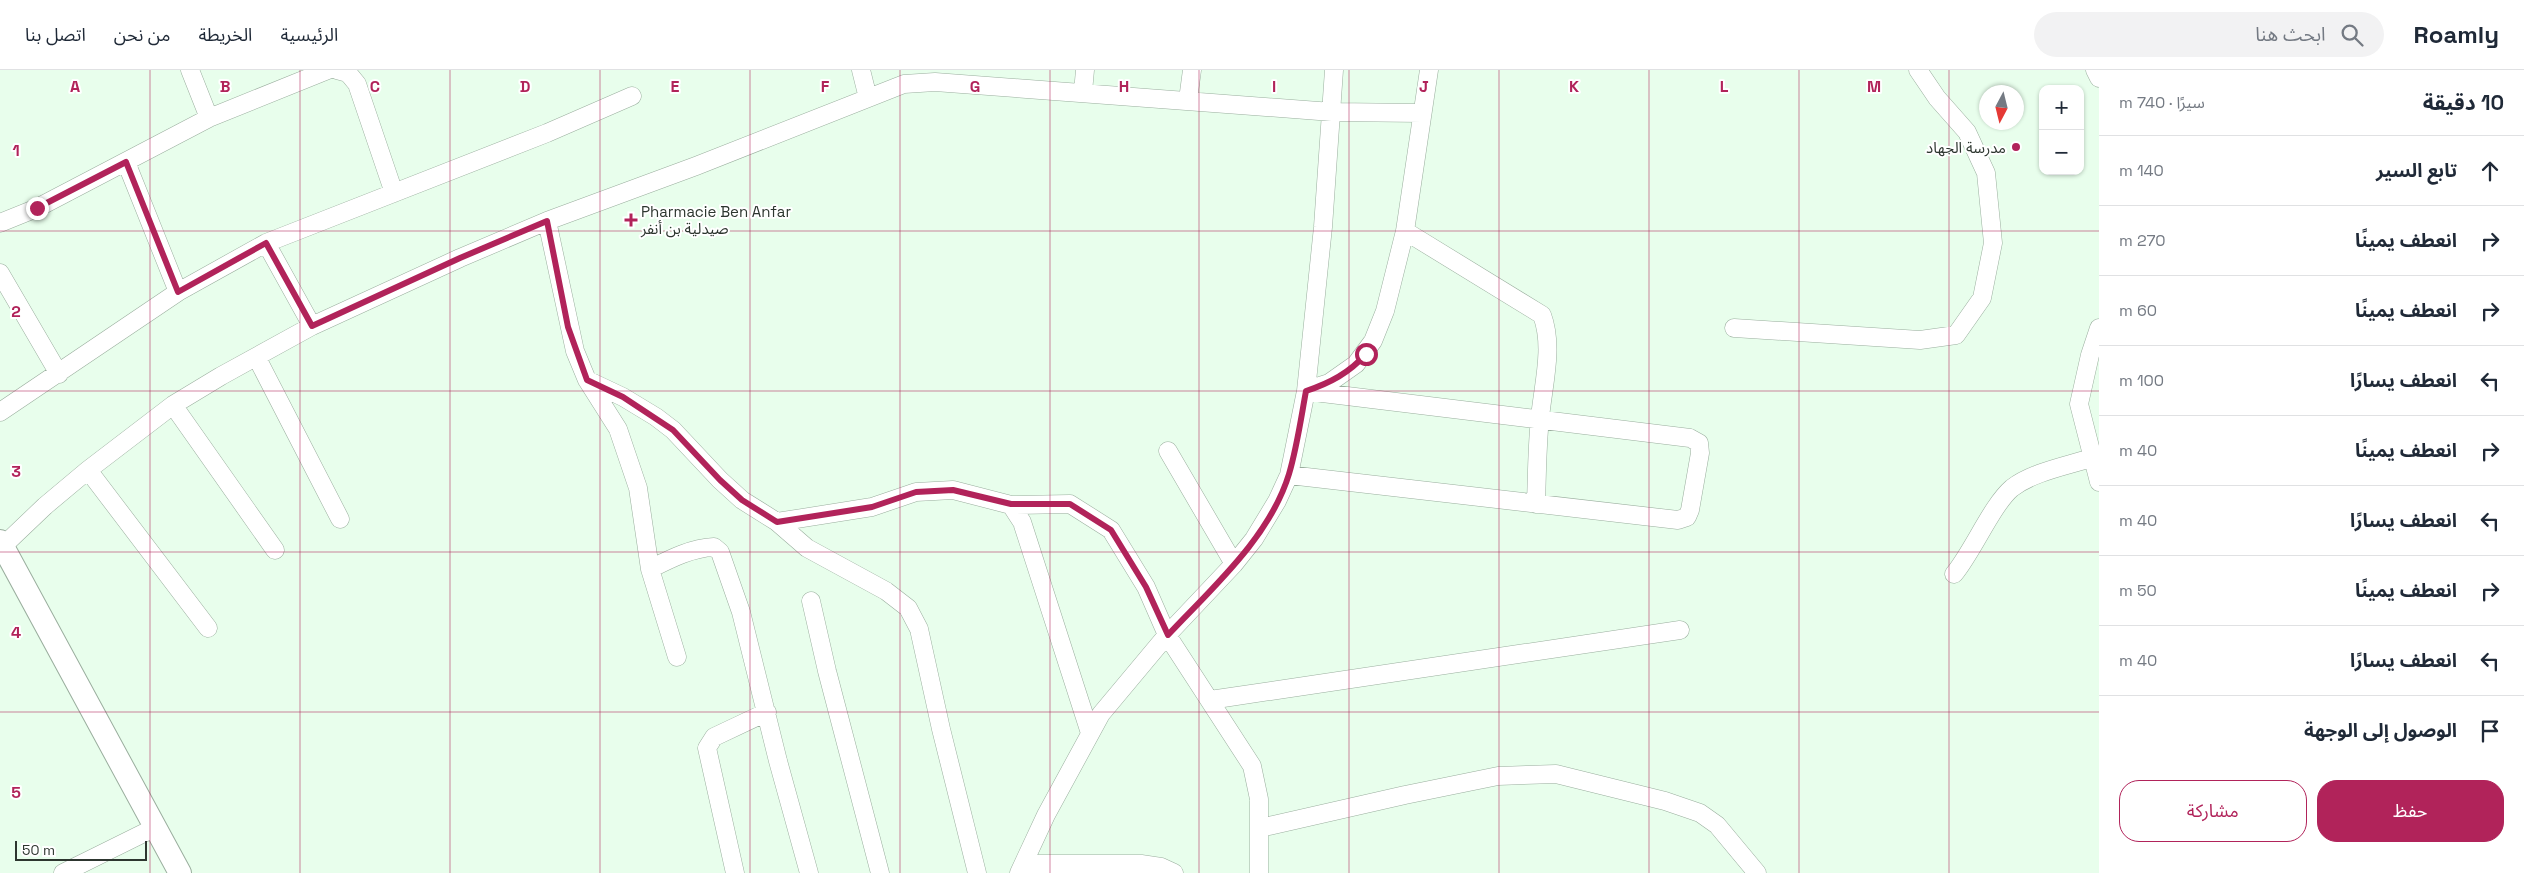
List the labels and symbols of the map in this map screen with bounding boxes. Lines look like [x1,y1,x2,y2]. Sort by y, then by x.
text: A [70,76,80,97]
text: B [220,76,230,97]
text: C [370,76,380,97]
text: D [520,76,530,97]
text: E [671,76,680,97]
text: F [821,76,830,97]
text: G [970,76,980,97]
text: H [1119,76,1129,97]
text: I [1272,76,1276,97]
text: J [1419,76,1429,97]
text: K [1569,76,1579,97]
text: L [1720,76,1729,97]
text: M [1867,76,1881,97]
north arrow [1979,85,2024,130]
place label: مدرسة الجهاد [1926,138,2006,157]
text: 1 [12,140,20,161]
marker: مدرسة الجهاد [2010,141,2022,153]
route end [26,197,49,220]
place label: Pharmacie Ben Anfar صيدلية بن أنفر [640,202,791,238]
marker: Pharmacie Ben Anfar صيدلية بن أنفر [625,214,637,226]
text: 2 [11,301,21,322]
route start [1355,343,1378,366]
text: 3 [11,461,21,482]
text: 4 [11,622,21,643]
text: 5 [11,782,21,803]
scale bar [15,838,148,861]

